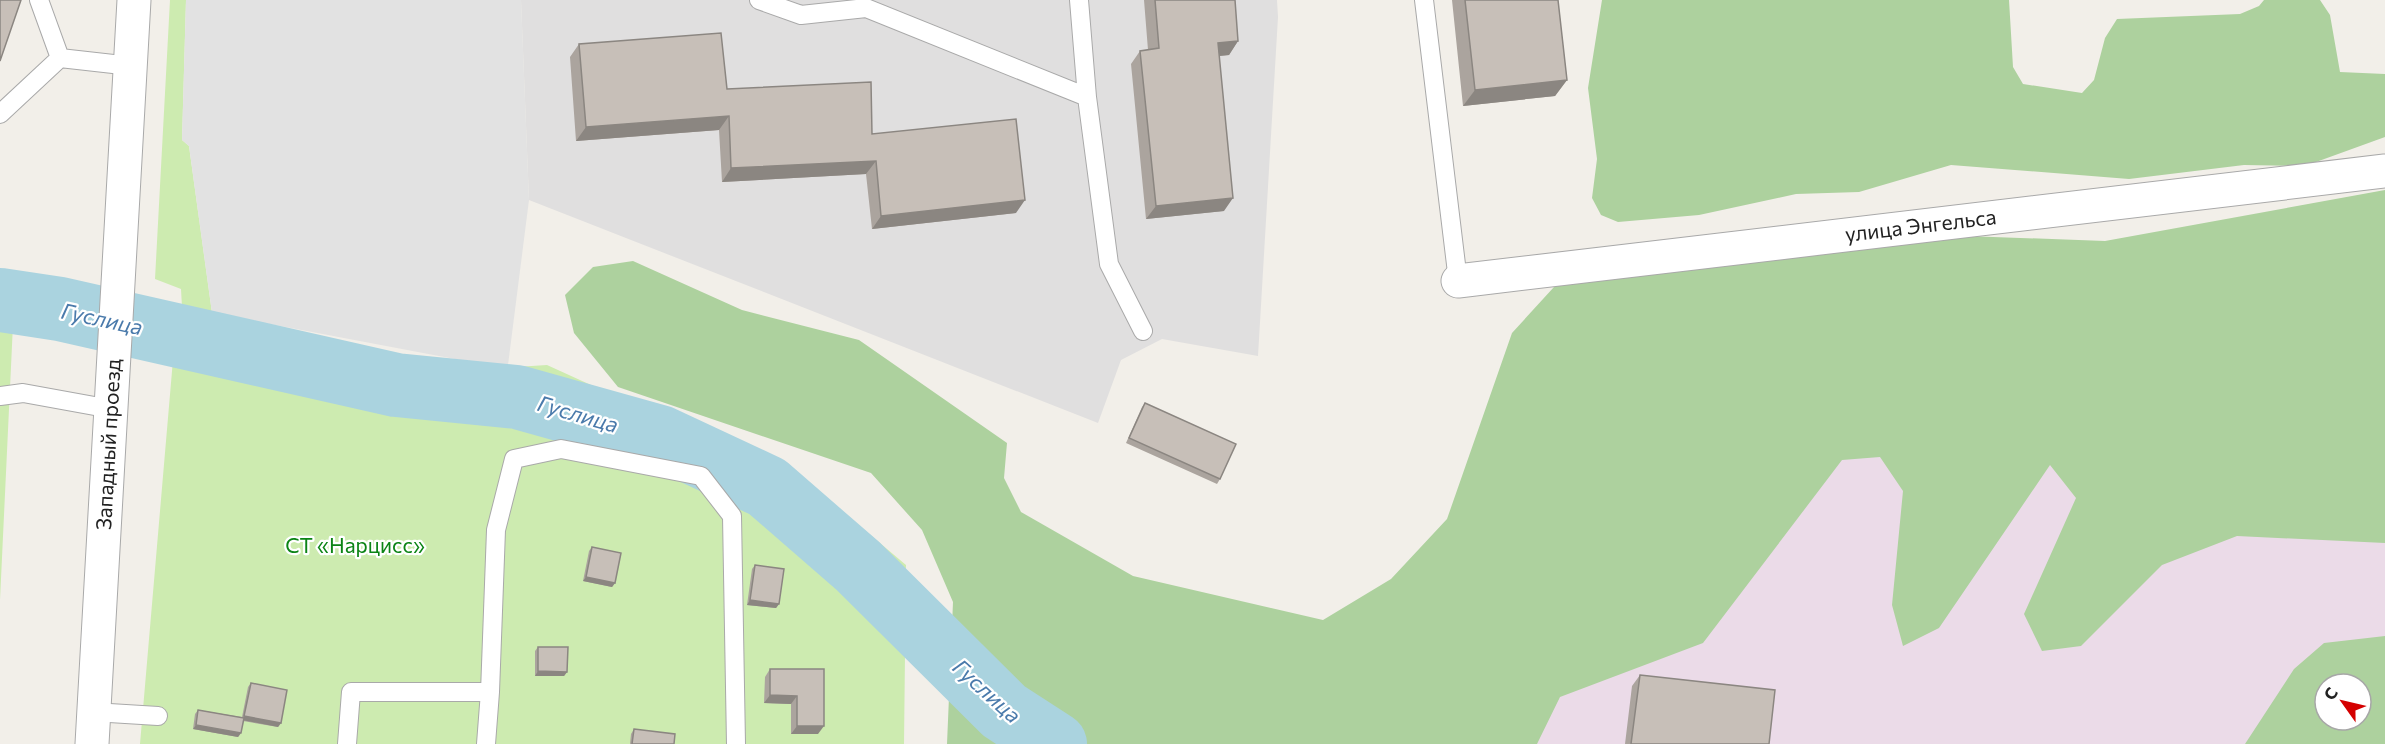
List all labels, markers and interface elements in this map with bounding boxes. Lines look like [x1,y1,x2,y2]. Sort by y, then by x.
street label: улица Энгельса [1844,203,1998,246]
water label: Гуслица [59,297,145,340]
street label: Западный проезд [90,358,125,531]
water label: Гуслица [535,389,622,438]
park label: СТ «Нарцисс» [285,532,425,557]
water label: Гуслица [948,653,1027,728]
north arrow [2313,672,2373,732]
text: С [2319,683,2341,703]

